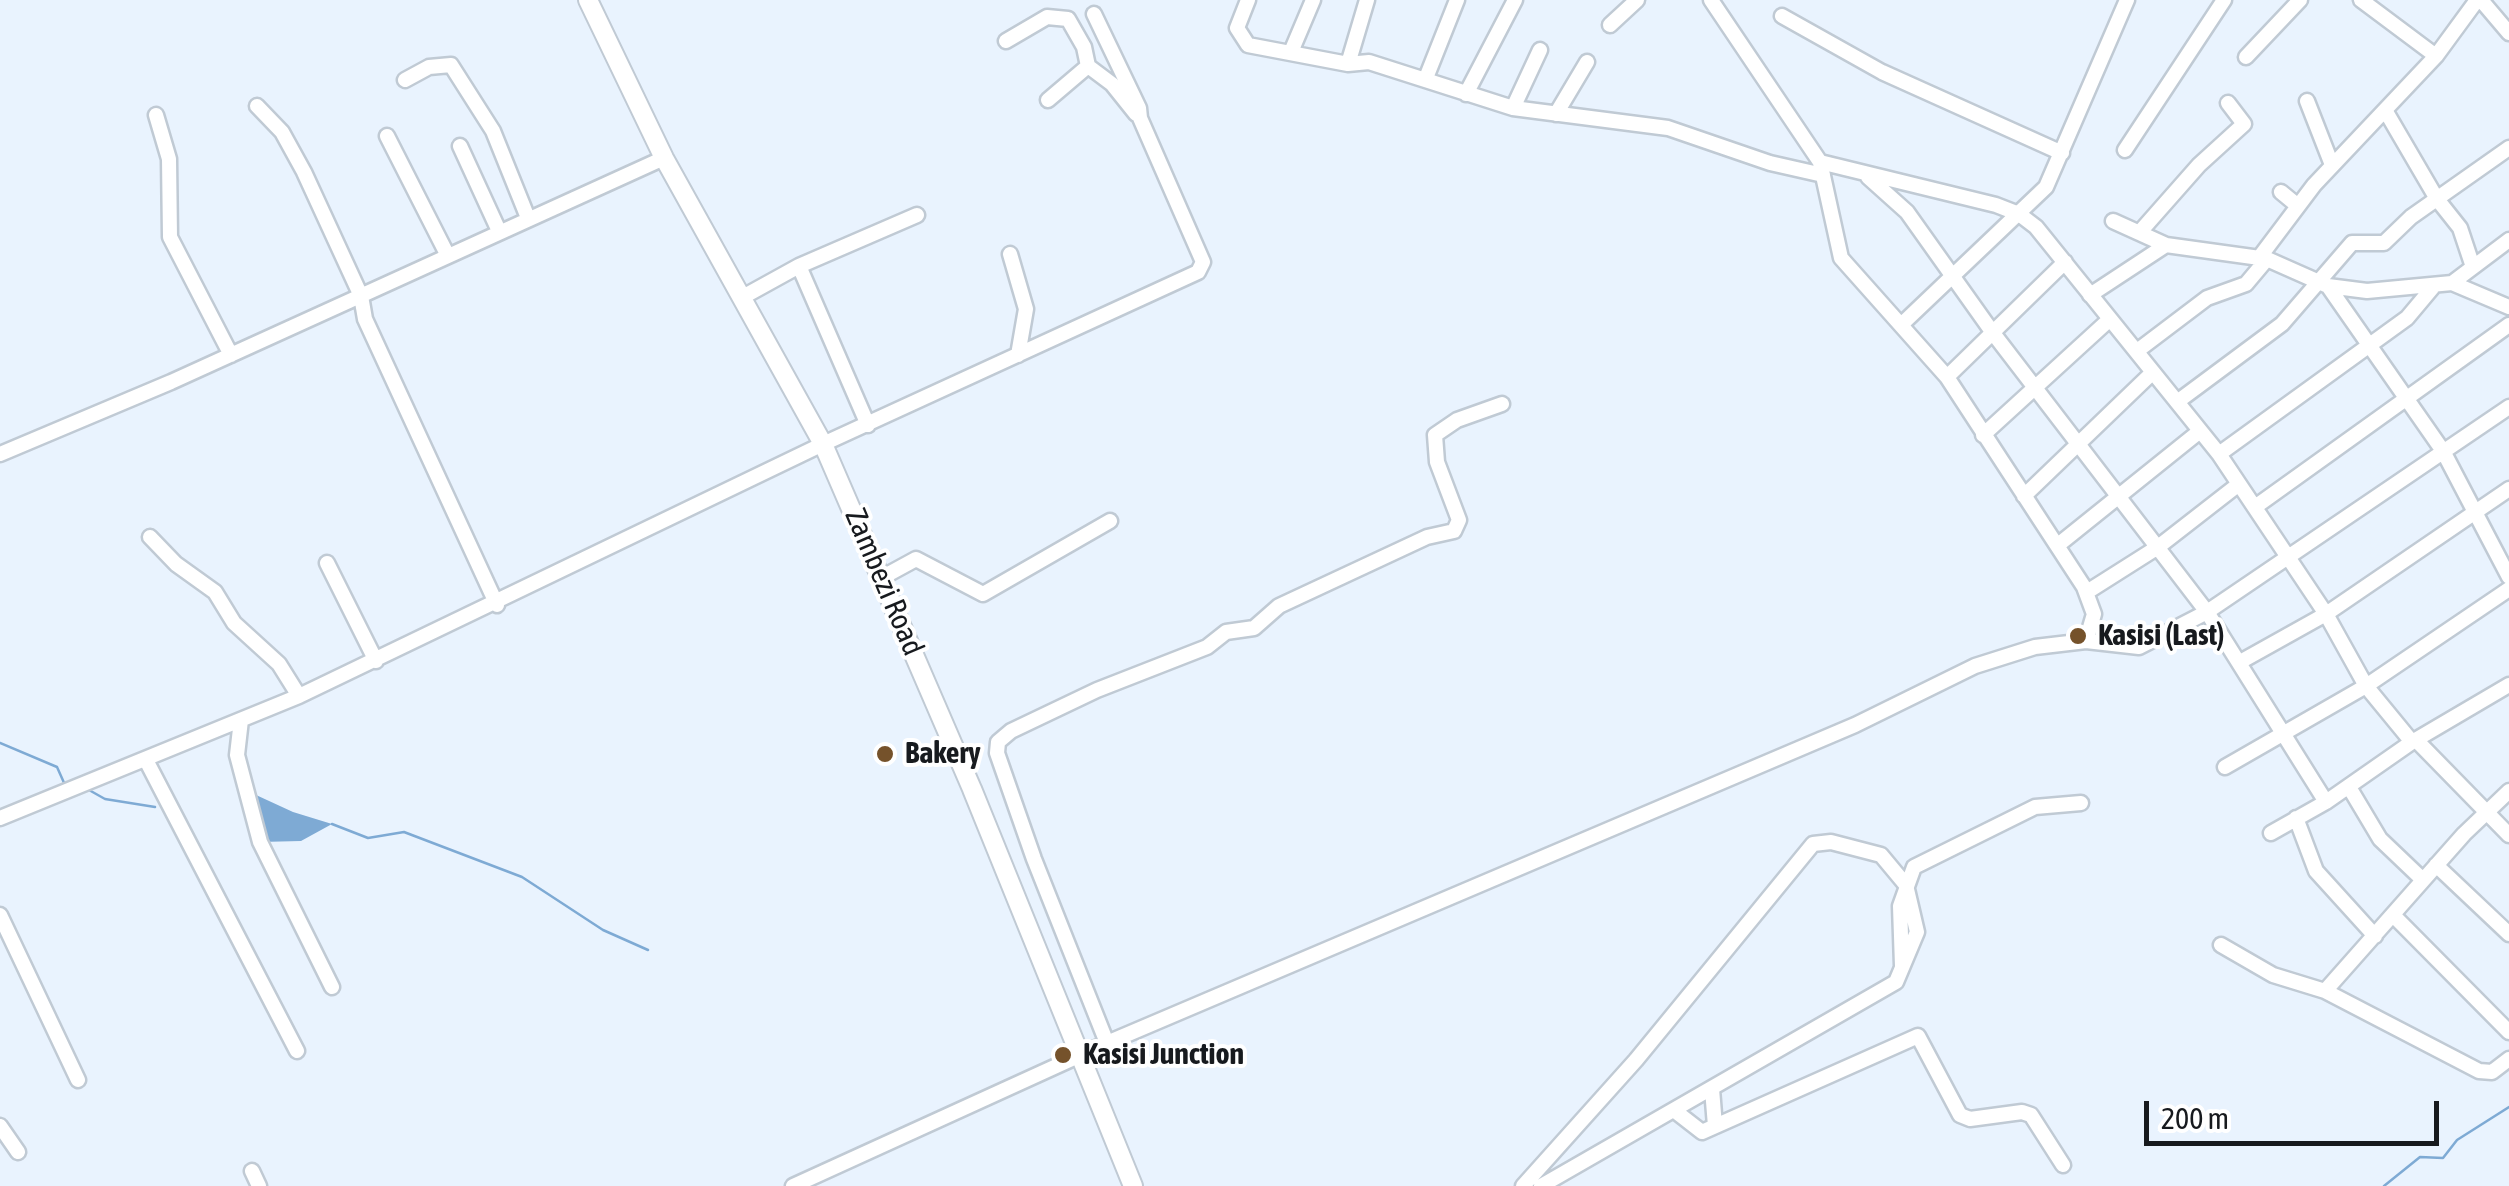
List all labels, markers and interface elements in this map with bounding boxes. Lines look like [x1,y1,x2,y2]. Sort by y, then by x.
street label: Zambezi Road [837,503,931,661]
place label: Kasisi (Last) [2098,618,2224,654]
marker: Kasisi (Last) [2067,625,2089,647]
place label: Bakery [905,736,981,772]
marker: Bakery [874,743,896,765]
place label: Kasisi Junction [1083,1037,1244,1073]
marker: Kasisi Junction [1052,1044,1074,1066]
scale bar [2149,1081,2444,1143]
text: 200 m [2161,1101,2229,1135]

